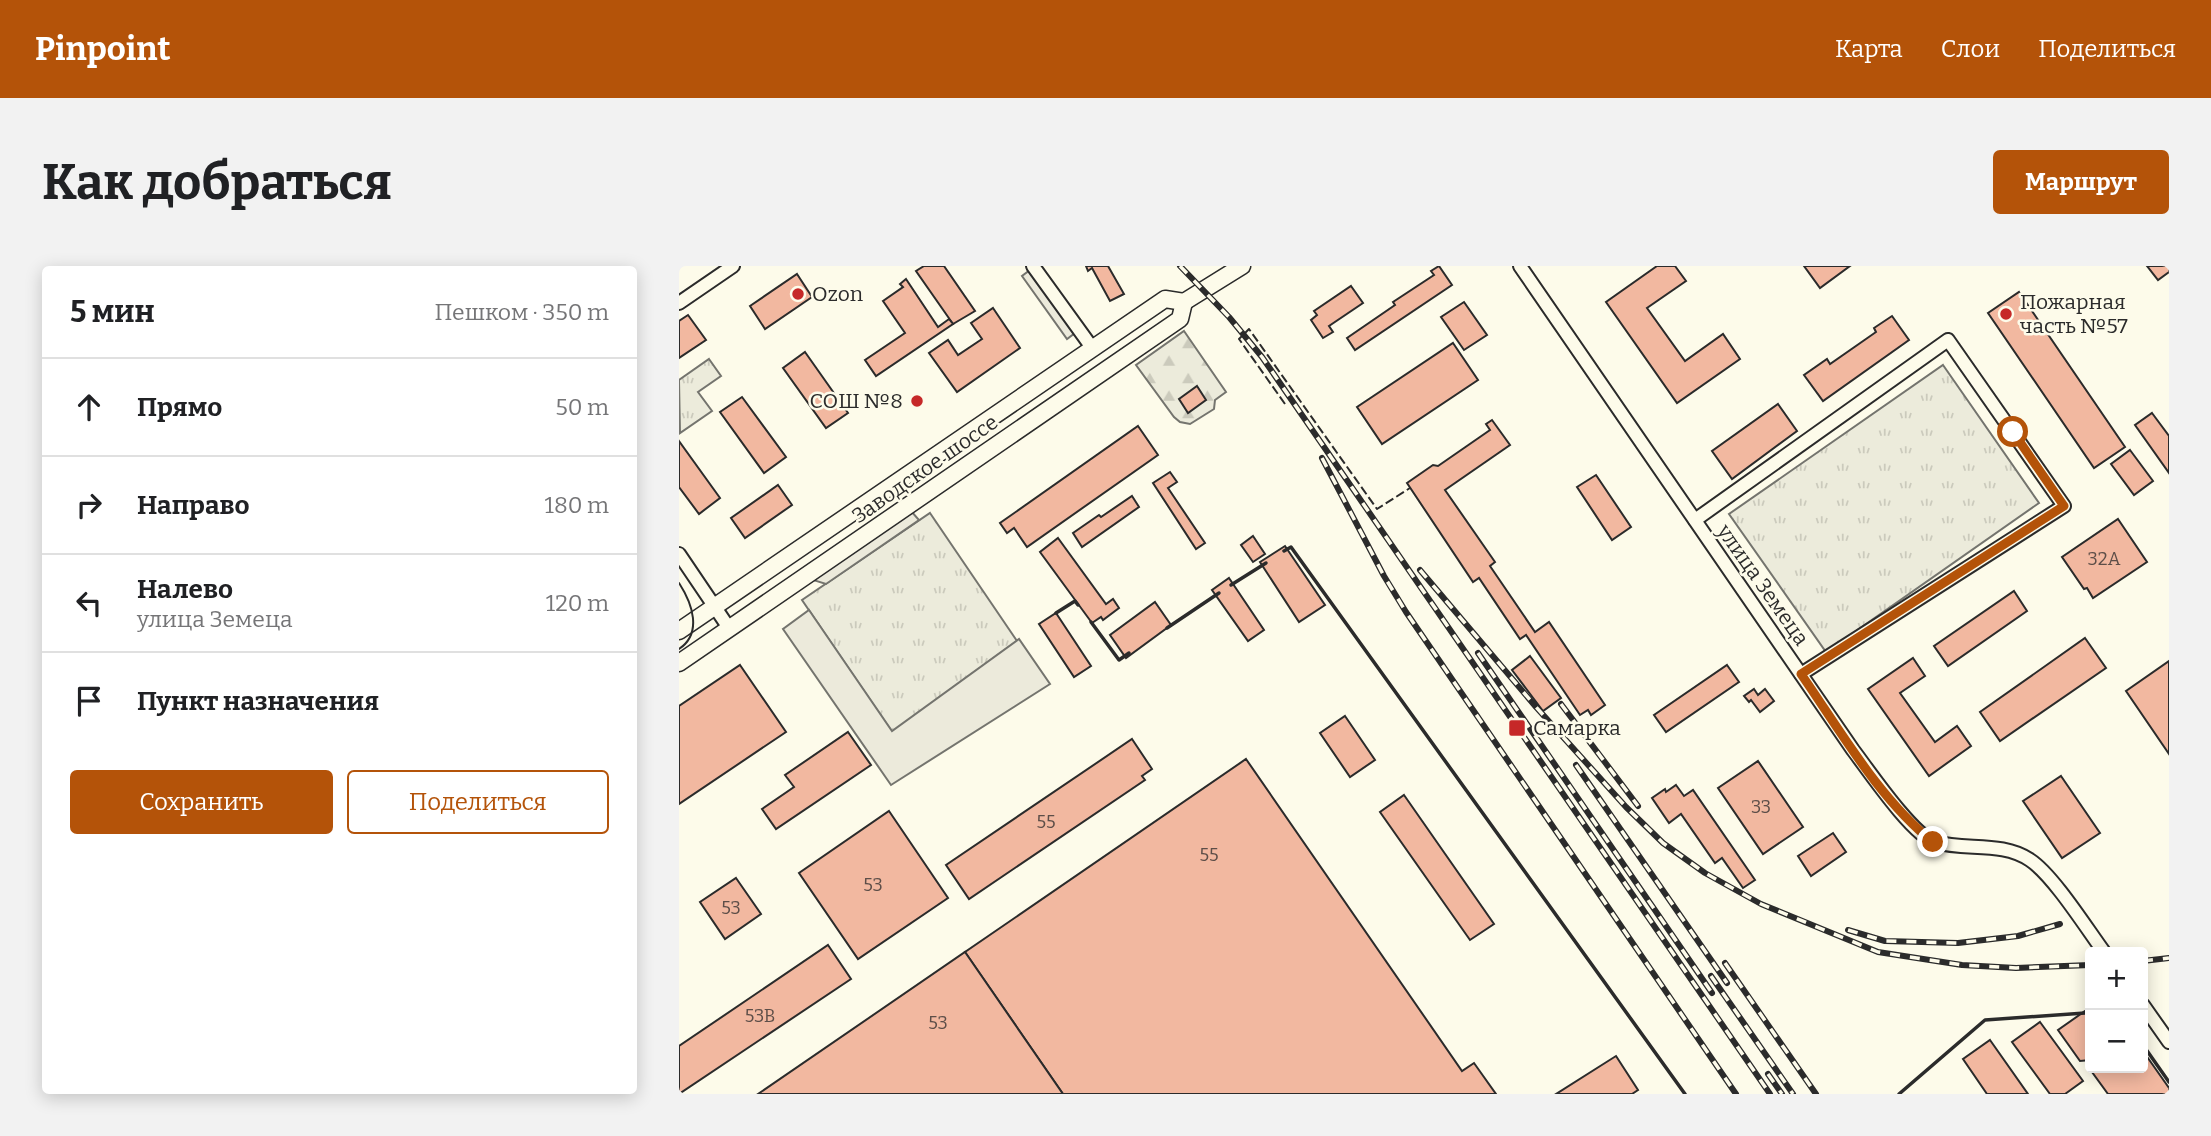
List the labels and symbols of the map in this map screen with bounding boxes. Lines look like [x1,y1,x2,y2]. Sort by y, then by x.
place label: Ozon [812,281,863,307]
marker: Ozon [790,286,806,302]
place label: Пожарная часть №57 [2019,289,2128,339]
marker: Пожарная часть №57 [1998,306,2014,322]
place label: СОШ №8 [810,388,903,414]
marker: СОШ №8 [909,393,925,409]
street label: Заводское шоссе [847,409,1003,529]
route start [1997,416,2028,447]
street label: улица Земеца [1711,518,1815,651]
house number: 32А [2088,548,2121,570]
place label: Самарка [1533,715,1621,741]
marker: Самарка [1507,718,1527,738]
house number: 33 [1751,796,1771,818]
house number: 55 [1036,811,1056,833]
route end [1917,826,1948,857]
house number: 55 [1199,844,1219,866]
house number: 53 [863,874,883,896]
house number: 53 [721,897,741,919]
house number: 53В [745,1005,775,1027]
house number: 53 [928,1012,948,1034]

